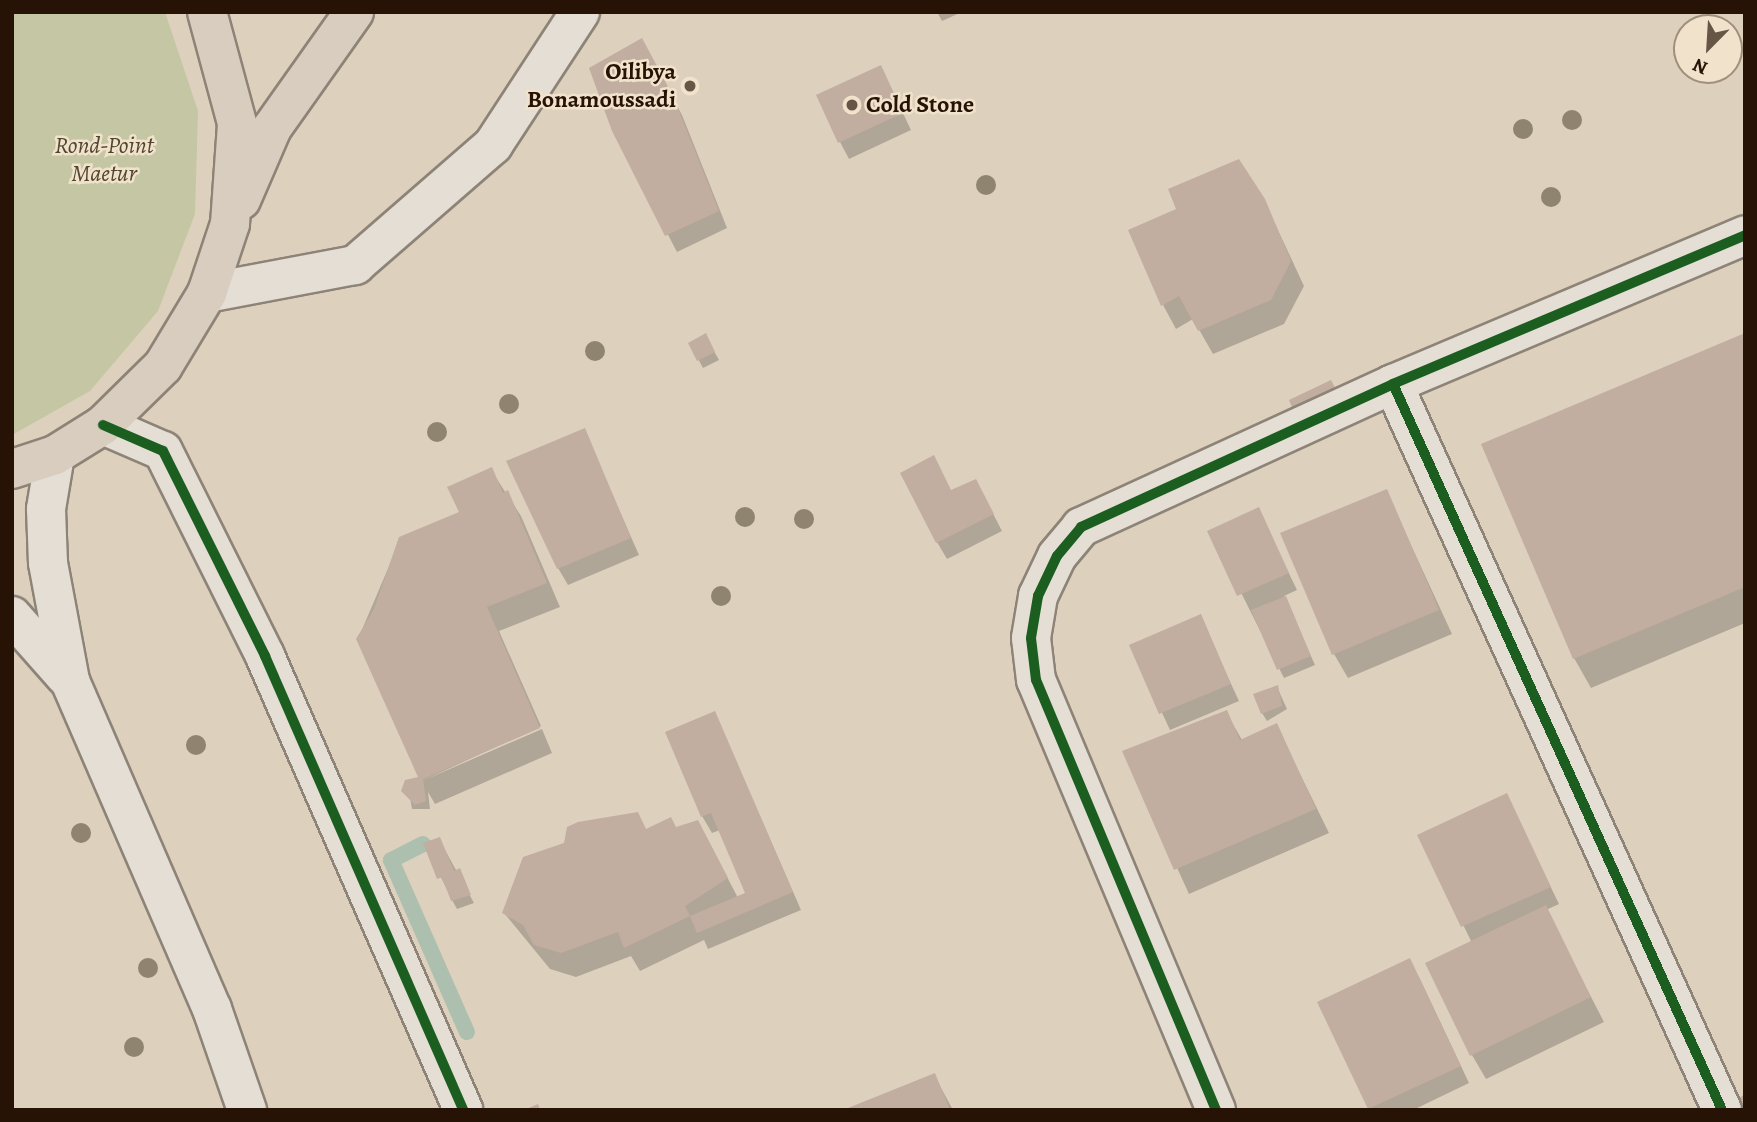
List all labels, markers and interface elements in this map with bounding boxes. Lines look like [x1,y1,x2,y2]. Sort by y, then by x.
north arrow [1673,14,1743,84]
text: N [1689,52,1712,81]
place label: Oilibya Bonamoussadi [527,58,676,114]
marker: Oilibya Bonamoussadi [682,78,698,94]
place label: Cold Stone [866,91,974,119]
marker: Cold Stone [844,97,860,113]
park label: Rond-Point Maetur [54,132,154,188]

